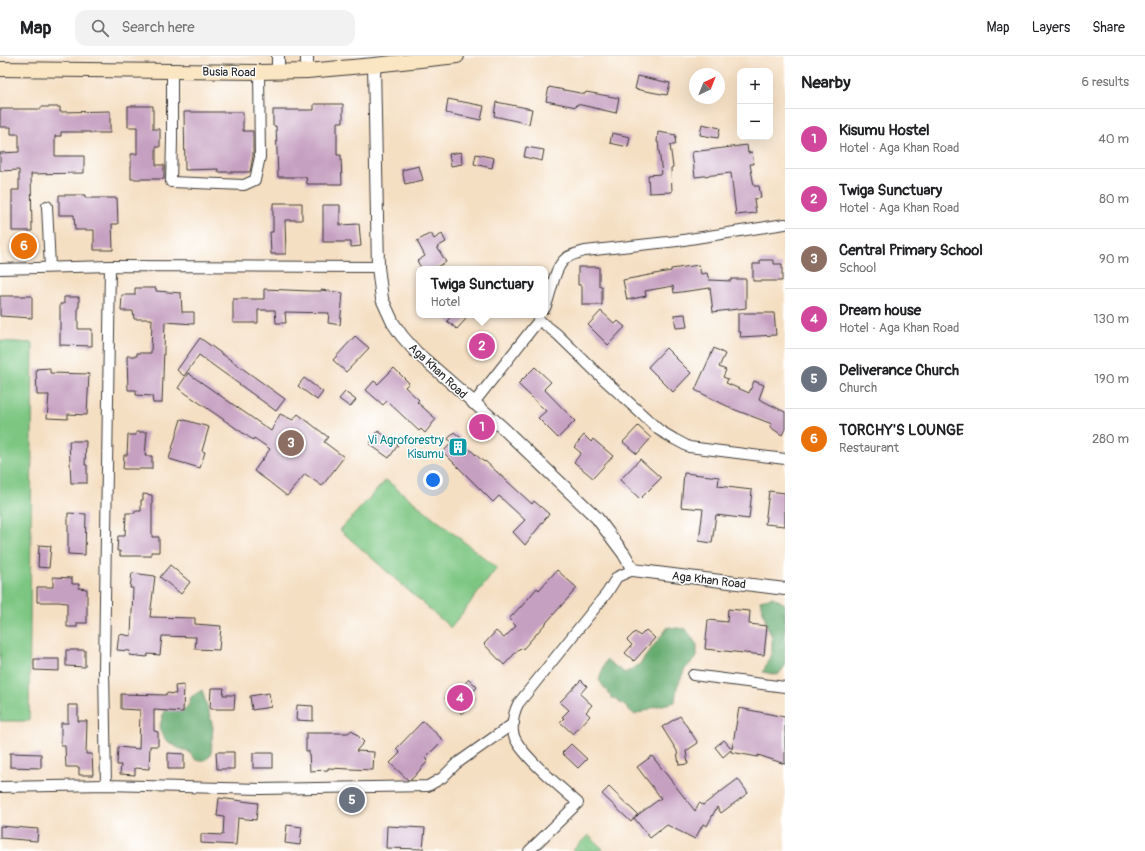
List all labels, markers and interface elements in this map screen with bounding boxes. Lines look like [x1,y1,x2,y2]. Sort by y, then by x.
search box [75,10,355,46]
text: Map [20,16,51,40]
icon: search [89,17,111,39]
text: Search here [121,18,195,37]
text: Map [987,19,1010,36]
text: Layers [1032,19,1070,36]
text: Share [1092,19,1125,36]
street label: Busia Road [202,65,256,80]
north arrow [689,68,725,104]
map controls [737,68,773,140]
button: + [737,68,773,104]
text: Nearby [801,72,850,93]
text: 6 results [1082,74,1129,90]
button: − [737,104,773,140]
text: Kisumu Hostel [839,121,930,140]
text: 1 [811,131,817,147]
text: 40 m [1098,131,1129,147]
text: Hotel · Aga Khan Road [839,140,959,156]
text: Twiga Sunctuary [839,181,942,200]
text: 2 [810,191,818,207]
text: 80 m [1099,191,1129,207]
text: Hotel · Aga Khan Road [839,200,959,216]
pin: 6 [11,231,37,261]
text: Central Primary School [839,241,983,260]
text: 3 [810,251,818,267]
text: 90 m [1099,251,1129,267]
text: School [839,260,876,276]
popup [416,266,548,318]
text: Twiga Sunctuary [430,275,534,294]
text: Hotel [430,294,460,310]
text: Dream house [839,301,921,320]
text: 4 [810,311,818,327]
text: 130 m [1093,311,1129,327]
text: Hotel · Aga Khan Road [839,320,959,336]
pin: 2 [469,331,495,361]
street label: Aga Khan Road [405,341,470,402]
text: Deliverance Church [839,361,959,380]
text: 5 [810,371,818,387]
text: 190 m [1094,371,1129,387]
text: Church [839,380,877,396]
pin: 1 [469,412,495,442]
text: TORCHY'S LOUNGE [839,421,964,440]
pin: 3 [278,428,304,458]
text: 6 [810,431,818,447]
text: 280 m [1092,431,1129,447]
place label: Vi Agroforestry Kisumu [368,433,444,462]
building icon: Vi Agroforestry Kisumu [447,436,469,458]
text: Restaurant [839,440,899,456]
your location [423,470,443,490]
street label: Aga Khan Road [671,569,747,592]
pin: 4 [447,683,473,713]
pin: 5 [339,785,365,815]

